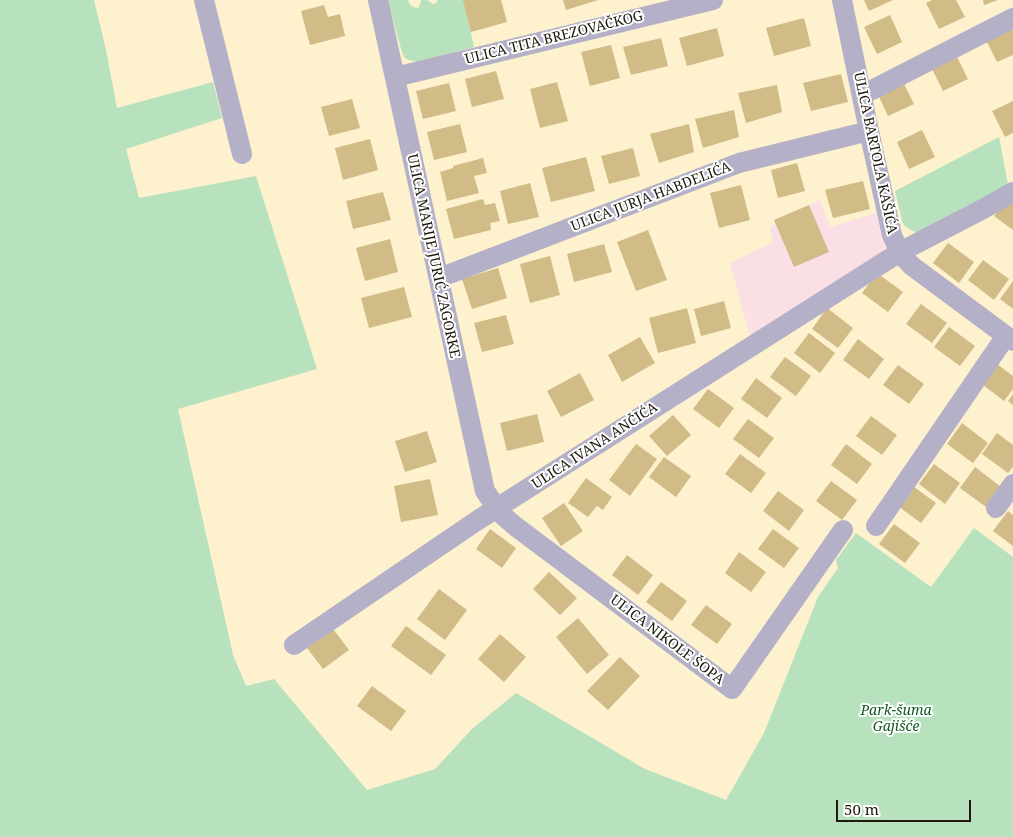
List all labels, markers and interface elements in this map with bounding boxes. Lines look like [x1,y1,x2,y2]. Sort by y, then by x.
street label: ULICA TITA BREZOVAČKOG [463,8,645,68]
street label: ULICA BARTOLA KAŠIĆA [850,70,900,236]
street label: ULICA MARIJE JURIĆ ZAGORKE [403,152,463,360]
street label: ULICA JURJA HABDELIĆA [569,159,733,235]
street label: ULICA IVANA ANČIĆA [529,399,661,493]
street label: ULICA NIKOLE ŠOPA [607,592,727,688]
park label: Park-šuma Gajišće [860,703,932,736]
scale bar [838,790,973,822]
text: 50 m [844,799,879,819]

